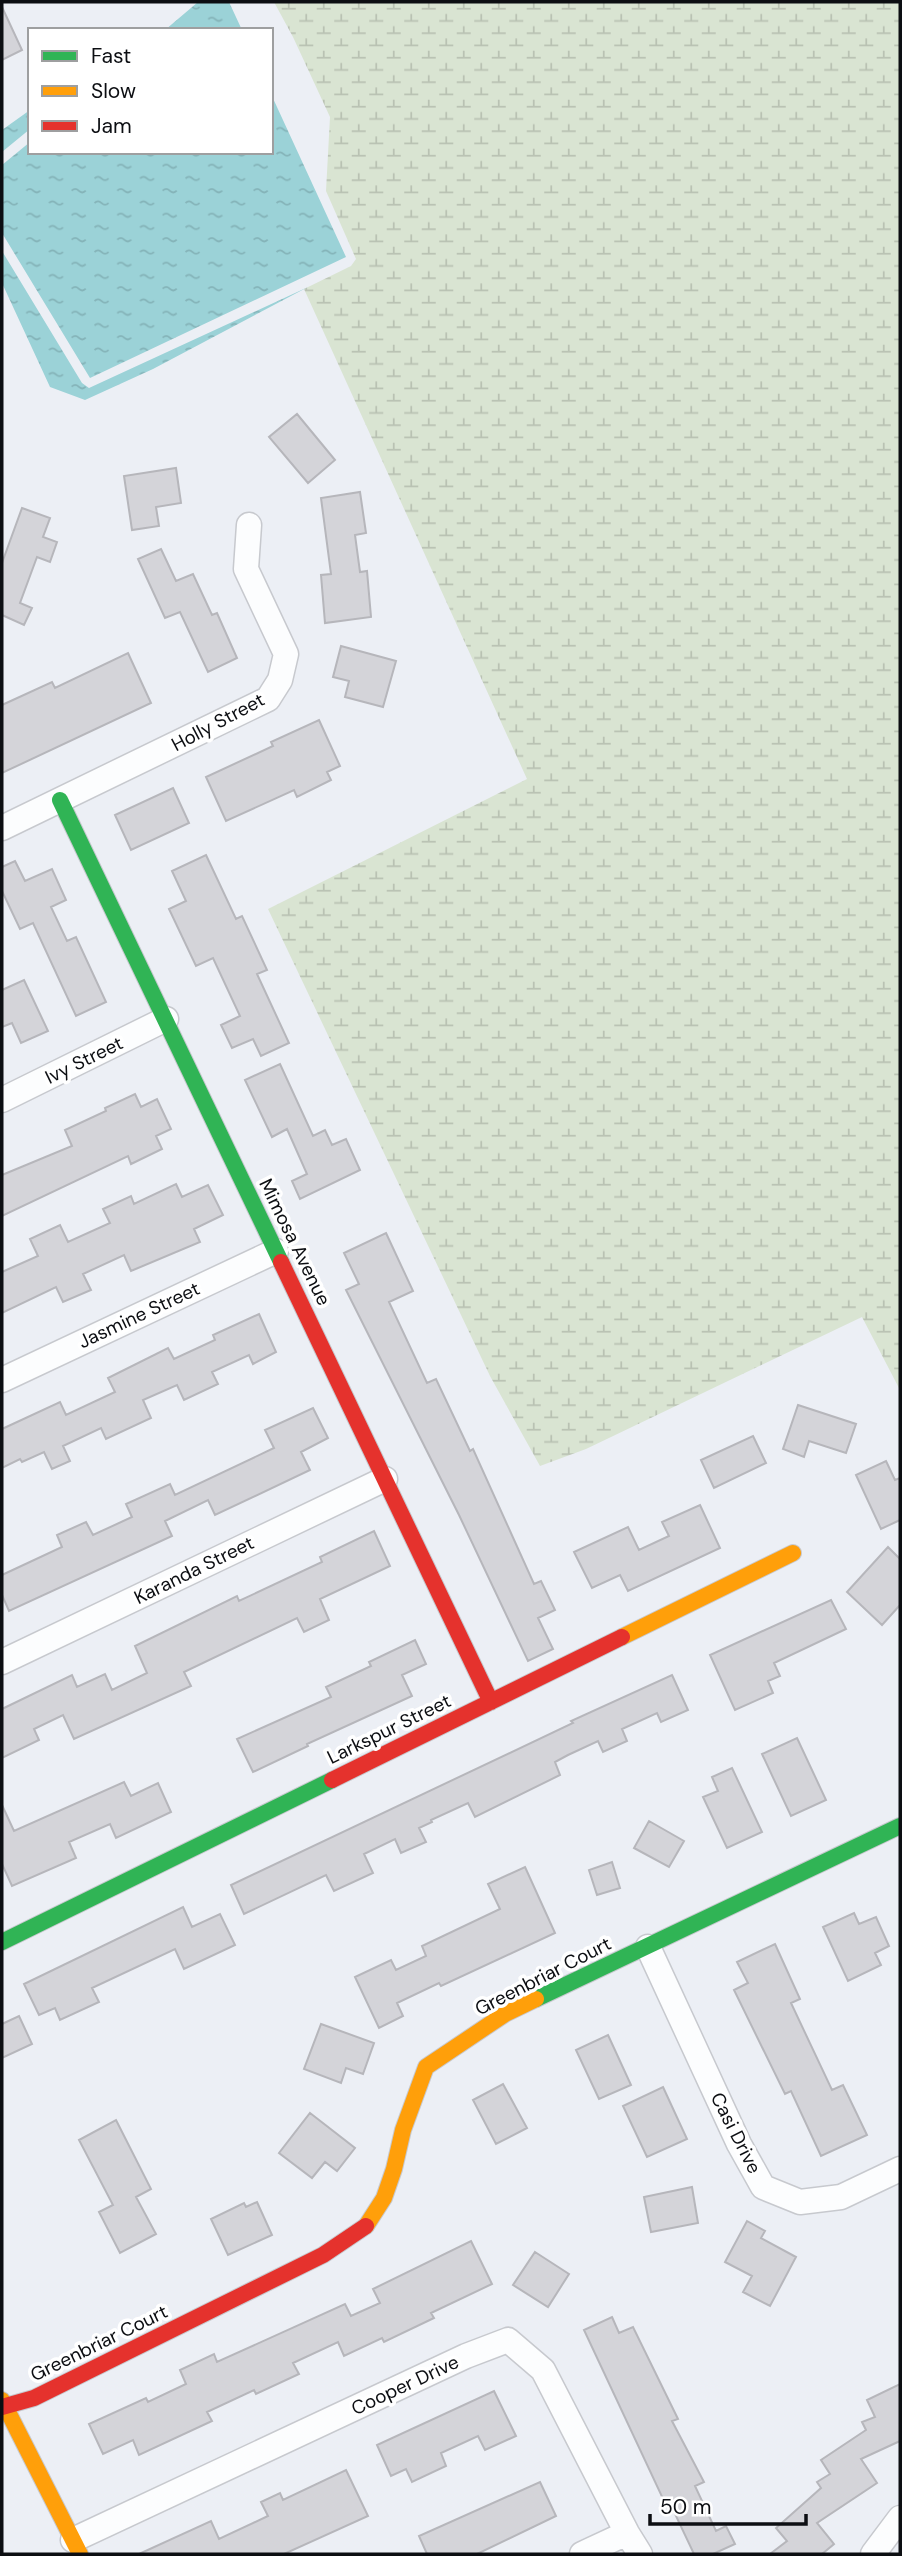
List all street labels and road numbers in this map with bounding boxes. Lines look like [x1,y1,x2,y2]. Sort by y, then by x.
street label: Holly Street [167,687,269,757]
street label: Ivy Street [41,1030,127,1090]
street label: Mimosa Avenue [253,1174,337,1310]
street label: Jasmine Street [74,1276,204,1354]
street label: Karanda Street [130,1530,258,1610]
street label: Larkspur Street [323,1688,455,1770]
street label: Greenbriar Court [471,1931,615,2021]
street label: Casi Drive [705,2088,767,2178]
street label: Greenbriar Court [26,2299,172,2387]
street label: Cooper Drive [347,2349,463,2421]

